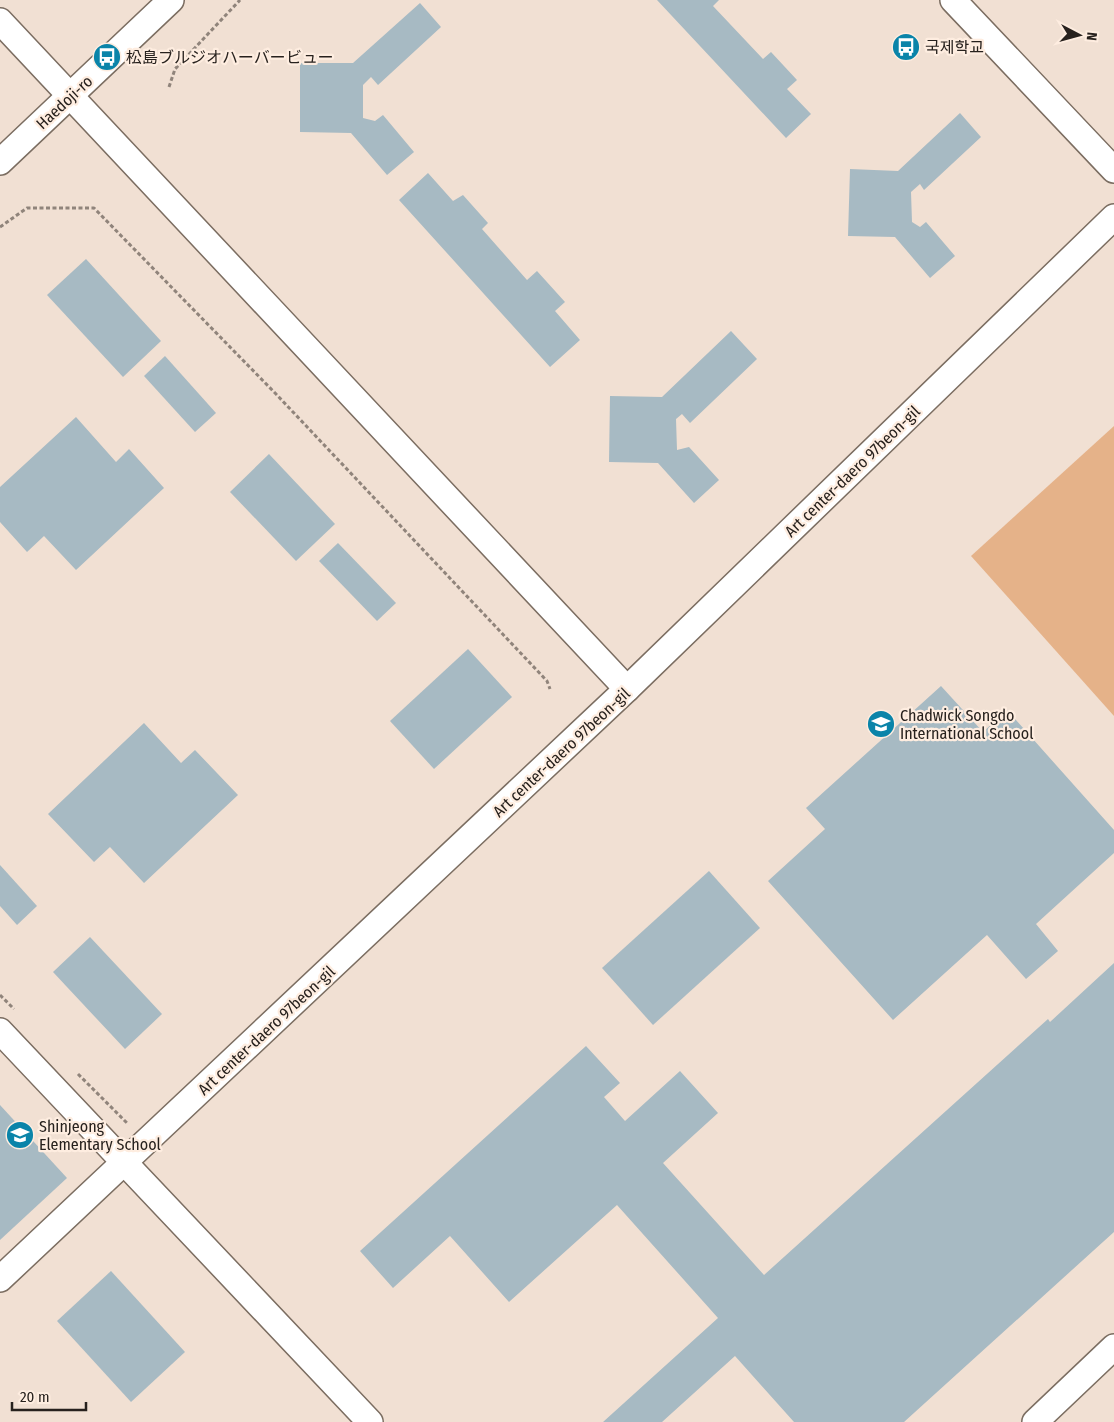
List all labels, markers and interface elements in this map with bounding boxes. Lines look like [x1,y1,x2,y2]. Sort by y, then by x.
north arrow [1054,10,1104,60]
text: N [1083,31,1100,41]
bus stop icon: 국제학교 [891,32,921,62]
place label: 국제학교 [925,38,984,57]
bus stop icon: 松島ブルジオハーバービュー [92,42,122,72]
place label: 松島ブルジオハーバービュー [126,48,334,67]
street label: Haedoji-ro [32,72,96,133]
street label: Art center-daero 97beon-gil [781,402,924,541]
street label: Art center-daero 97beon-gil [489,684,634,821]
place label: Chadwick Songdo International School [900,706,1033,743]
school or university icon: Chadwick Songdo International School [866,709,896,739]
street label: Art center-daero 97beon-gil [194,962,339,1099]
place label: Shinjeong Elementary School [39,1117,161,1154]
school or university icon: Shinjeong Elementary School [5,1120,35,1150]
scale bar [12,1380,86,1412]
text: 20 m [20,1388,50,1406]

